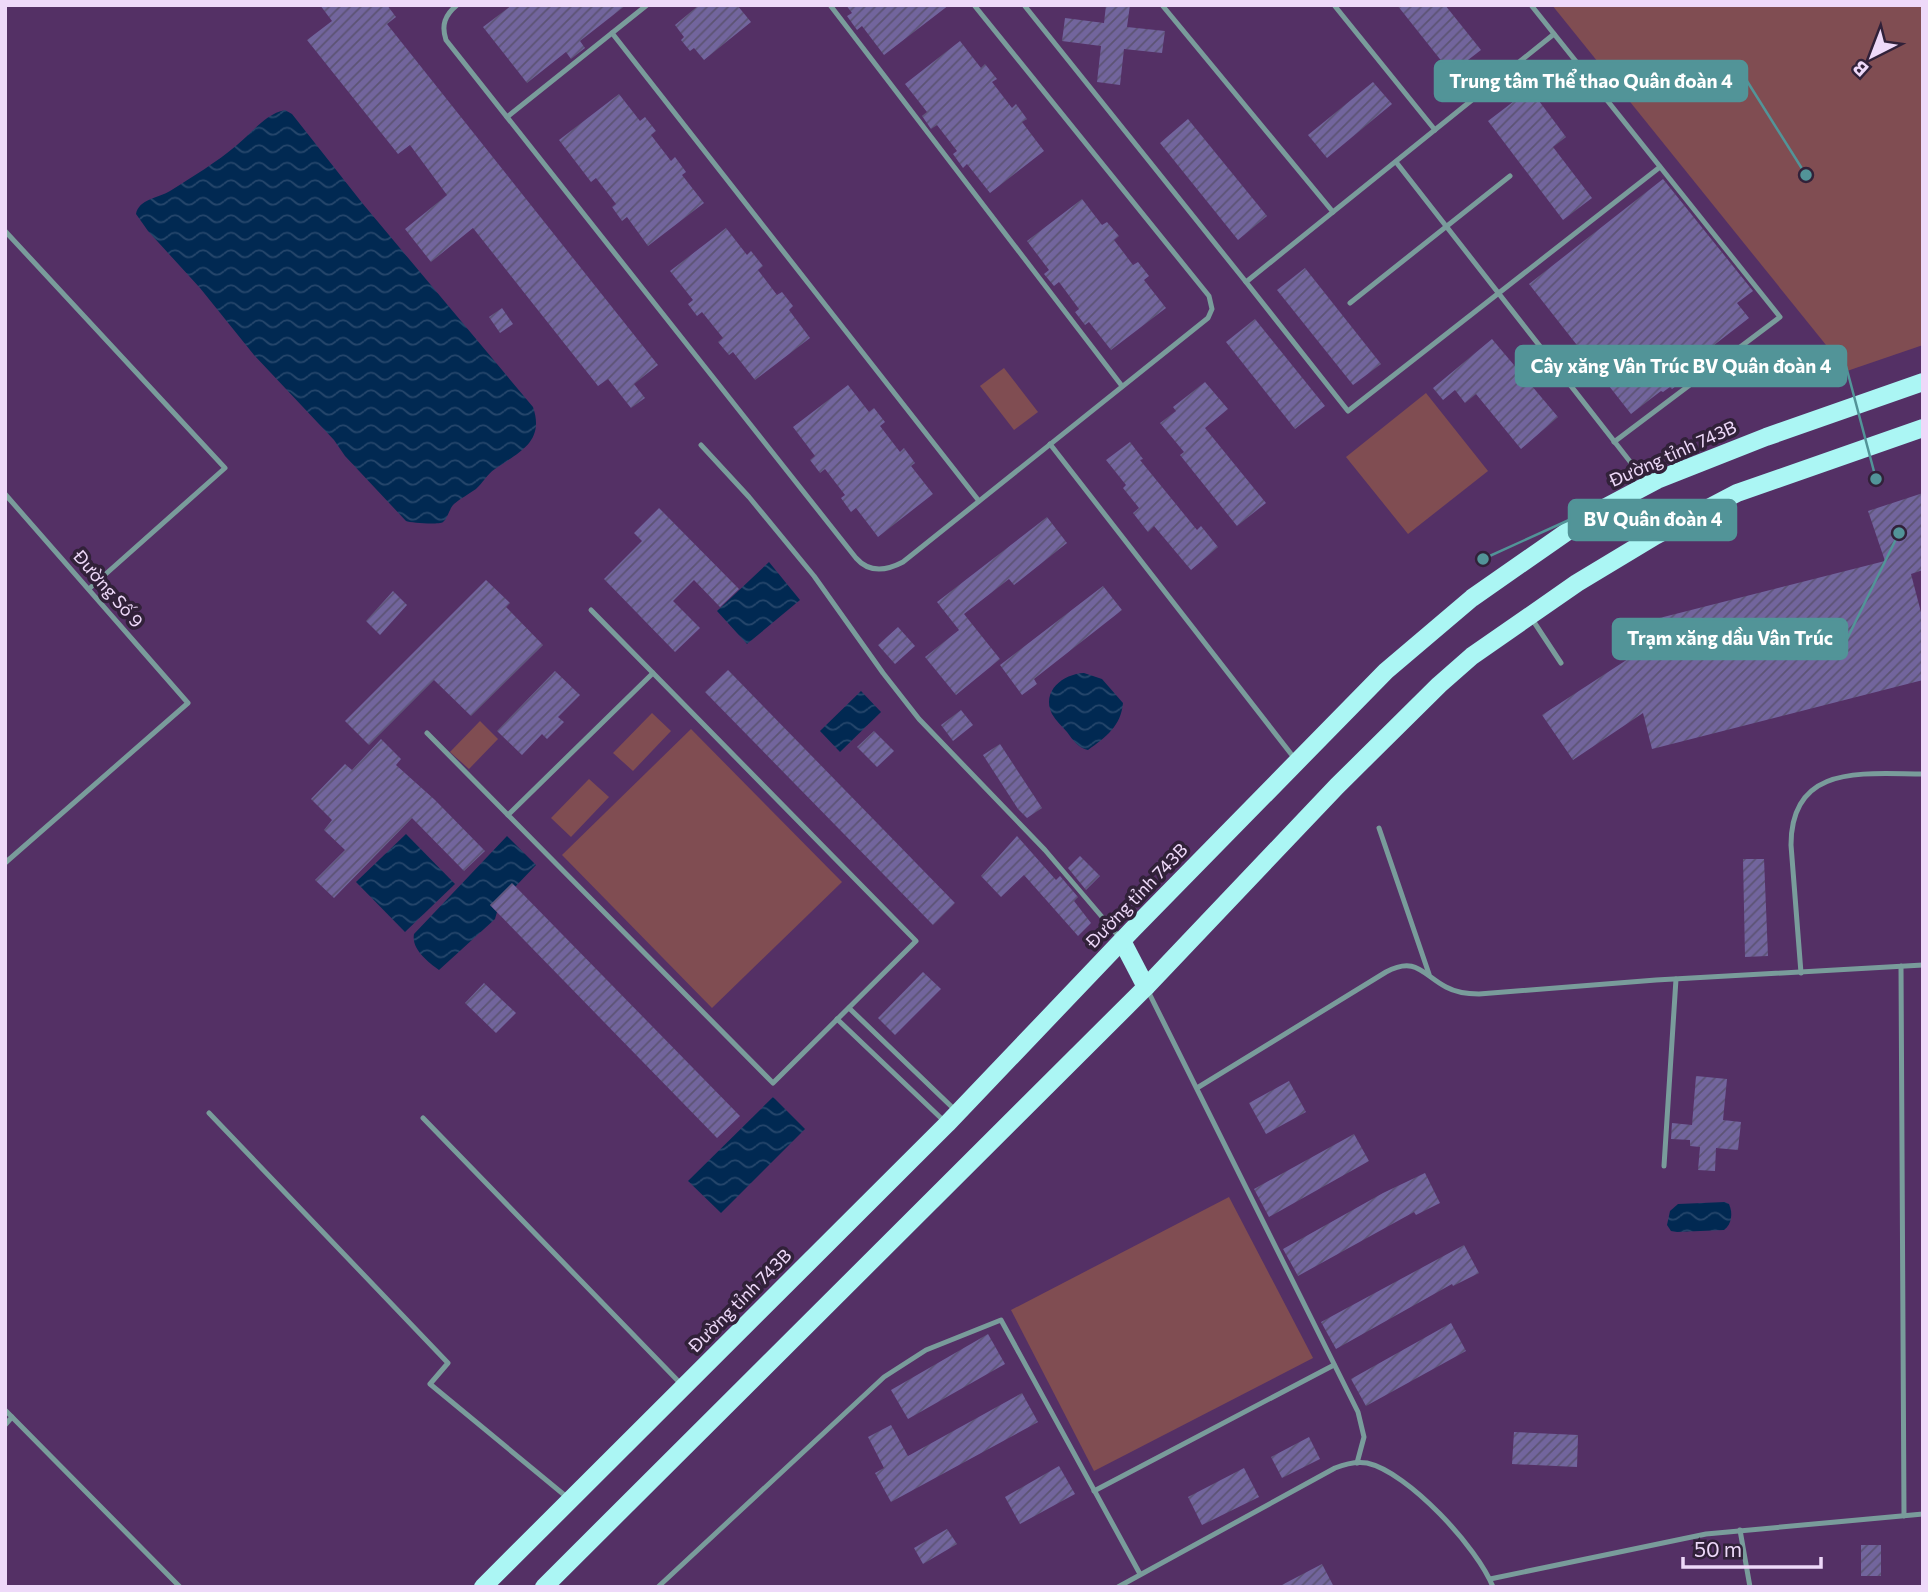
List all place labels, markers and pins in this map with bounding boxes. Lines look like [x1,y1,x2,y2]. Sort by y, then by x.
callout: Trung tâm Thể thao Quân đoàn 4 [1435,61,1747,101]
callout: Cây xăng Vân Trúc BV Quân đoàn 4 [1516,346,1846,386]
callout: BV Quân đoàn 4 [1569,500,1736,540]
callout: Trạm xăng dầu Vân Trúc [1613,619,1847,659]

